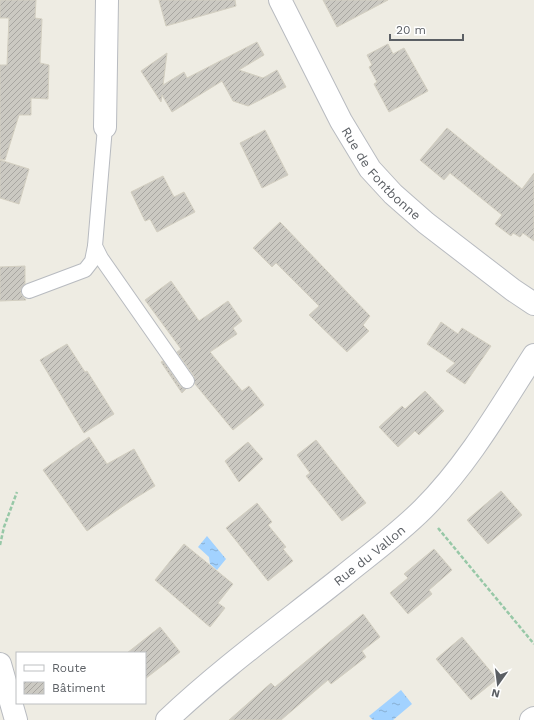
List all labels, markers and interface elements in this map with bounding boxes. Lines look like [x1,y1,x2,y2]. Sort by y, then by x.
scale bar [390,16,463,42]
text: 20 m [396,23,426,37]
street label: Rue de Fontbonne [339,124,424,223]
street label: Rue du Vallon [330,522,408,588]
legend [16,652,146,704]
text: Route [52,661,86,675]
north arrow [478,664,518,704]
text: Bâtiment [52,681,105,695]
text: N [490,686,501,701]

